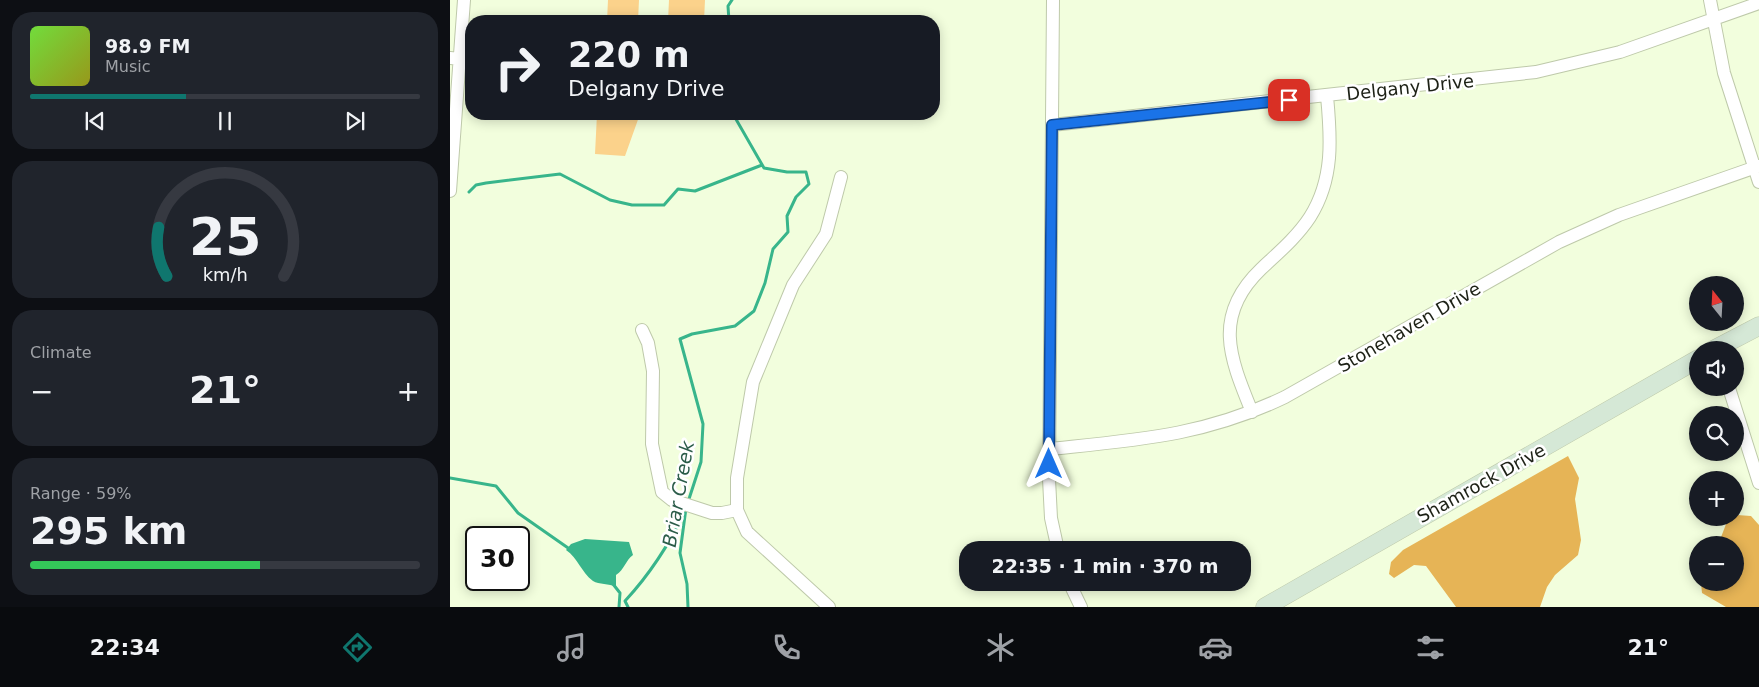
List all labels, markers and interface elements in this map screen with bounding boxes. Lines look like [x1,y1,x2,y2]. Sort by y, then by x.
text: 98.9 FM [105,35,190,57]
icon: right [485,35,550,100]
text: 220 m [568,35,690,75]
text: Music [105,57,151,76]
street label: Delgany Drive [1345,70,1475,104]
text: Delgany Drive [568,76,725,101]
pin [1268,79,1310,121]
icon: arrive [1275,86,1303,114]
icon: previous [81,107,109,135]
icon: pause [211,107,239,135]
icon: next [341,107,369,135]
text: 25 [189,207,261,267]
text: km/h [202,264,248,285]
north arrow [1689,276,1744,331]
map controls [1689,276,1744,591]
street label: Stonehaven Drive [1334,278,1484,376]
button: sound [1689,341,1744,396]
text: Climate [30,343,92,362]
text: 21° [189,368,261,412]
text: − [30,375,53,408]
text: + [397,375,420,408]
button: search [1689,406,1744,461]
position arrow [1022,437,1074,489]
water label: Briar Creek [658,438,698,549]
street label: Shamrock Drive [1413,439,1549,527]
button: + [1689,471,1744,526]
text: Range · 59% [30,484,132,503]
text: 295 km [30,509,187,553]
speed limit sign: 30 [465,526,530,591]
button: − [1689,536,1744,591]
text: 22:35 · 1 min · 370 m [991,555,1219,577]
icon: directions [340,630,375,665]
icon: music [554,630,589,665]
icon: phone [769,630,804,665]
icon: climate [983,630,1018,665]
icon: car [1198,630,1233,665]
icon: filters [1413,630,1448,665]
text: 22:34 [90,635,160,660]
text: 21° [1627,635,1669,660]

